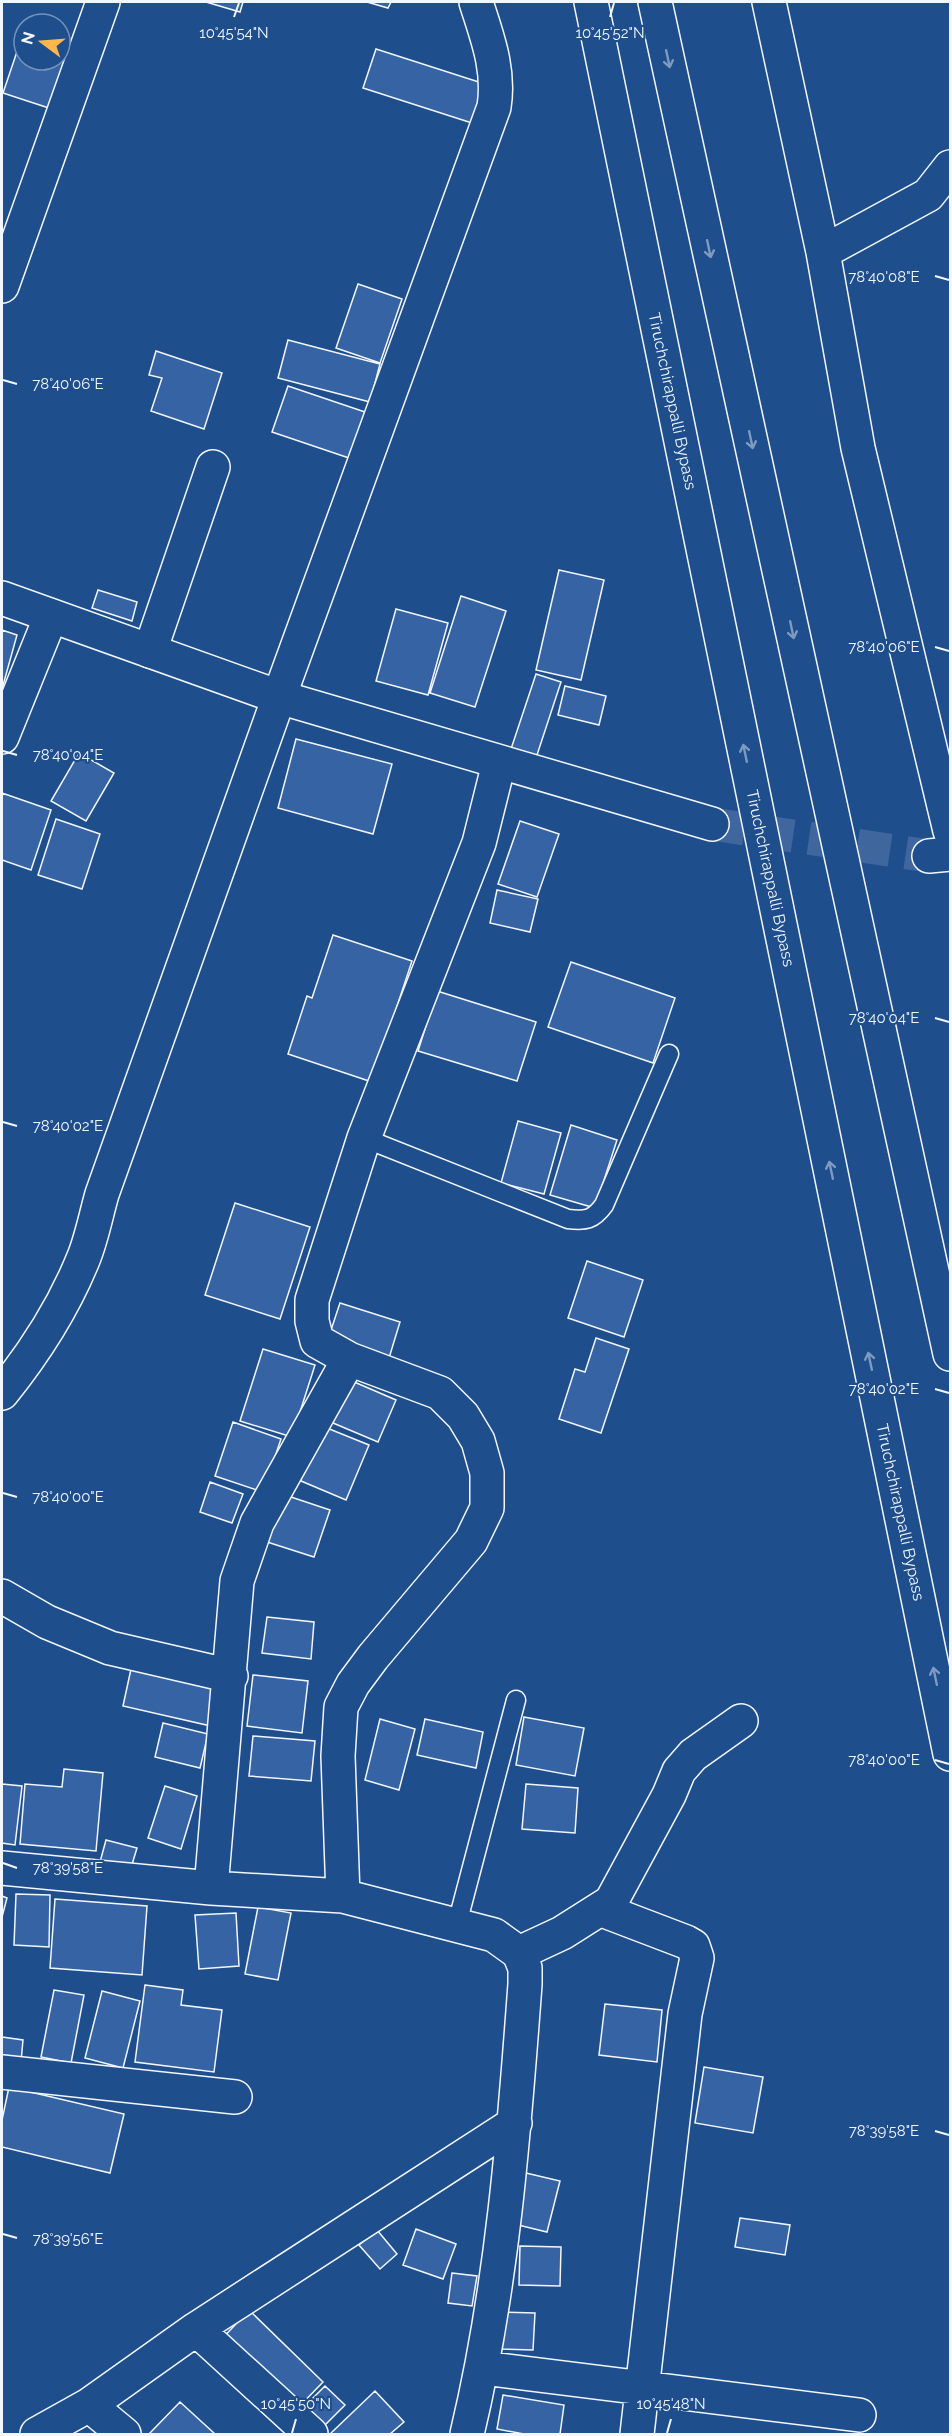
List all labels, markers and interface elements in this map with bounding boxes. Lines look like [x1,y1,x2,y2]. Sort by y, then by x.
north arrow [12,12,72,72]
text: 10°45'54"N [199,24,269,42]
text: 10°45'52"N [576,24,645,42]
text: N [17,30,39,46]
one-way arrow [662,49,674,68]
one-way arrow [704,239,715,258]
text: 78°40'08"E [848,268,920,286]
street label: Tiruchchirappalli Bypass [644,311,701,492]
text: 78°40'06"E [32,375,104,393]
one-way arrow [746,429,757,449]
one-way arrow [787,620,799,639]
text: 78°40'06"E [848,638,920,656]
one-way arrow [739,744,751,763]
text: 78°40'04"E [33,746,103,764]
street label: Tiruchchirappalli Bypass [742,788,799,969]
text: 78°40'04"E [849,1009,919,1027]
text: 78°40'02"E [33,1117,103,1135]
one-way arrow [825,1161,836,1181]
one-way arrow [864,1352,875,1372]
text: 78°40'02"E [849,1380,919,1398]
street label: Tiruchchirappalli Bypass [872,1422,929,1603]
text: 78°40'00"E [32,1488,104,1506]
one-way arrow [928,1666,940,1685]
text: 78°40'00"E [848,1751,920,1769]
text: 78°39'58"E [33,1859,103,1877]
text: 78°39'58"E [849,2122,919,2140]
text: 78°39'56"E [33,2230,103,2248]
text: 10°45'50"N [261,2395,331,2413]
text: 10°45'48"N [636,2395,706,2413]

